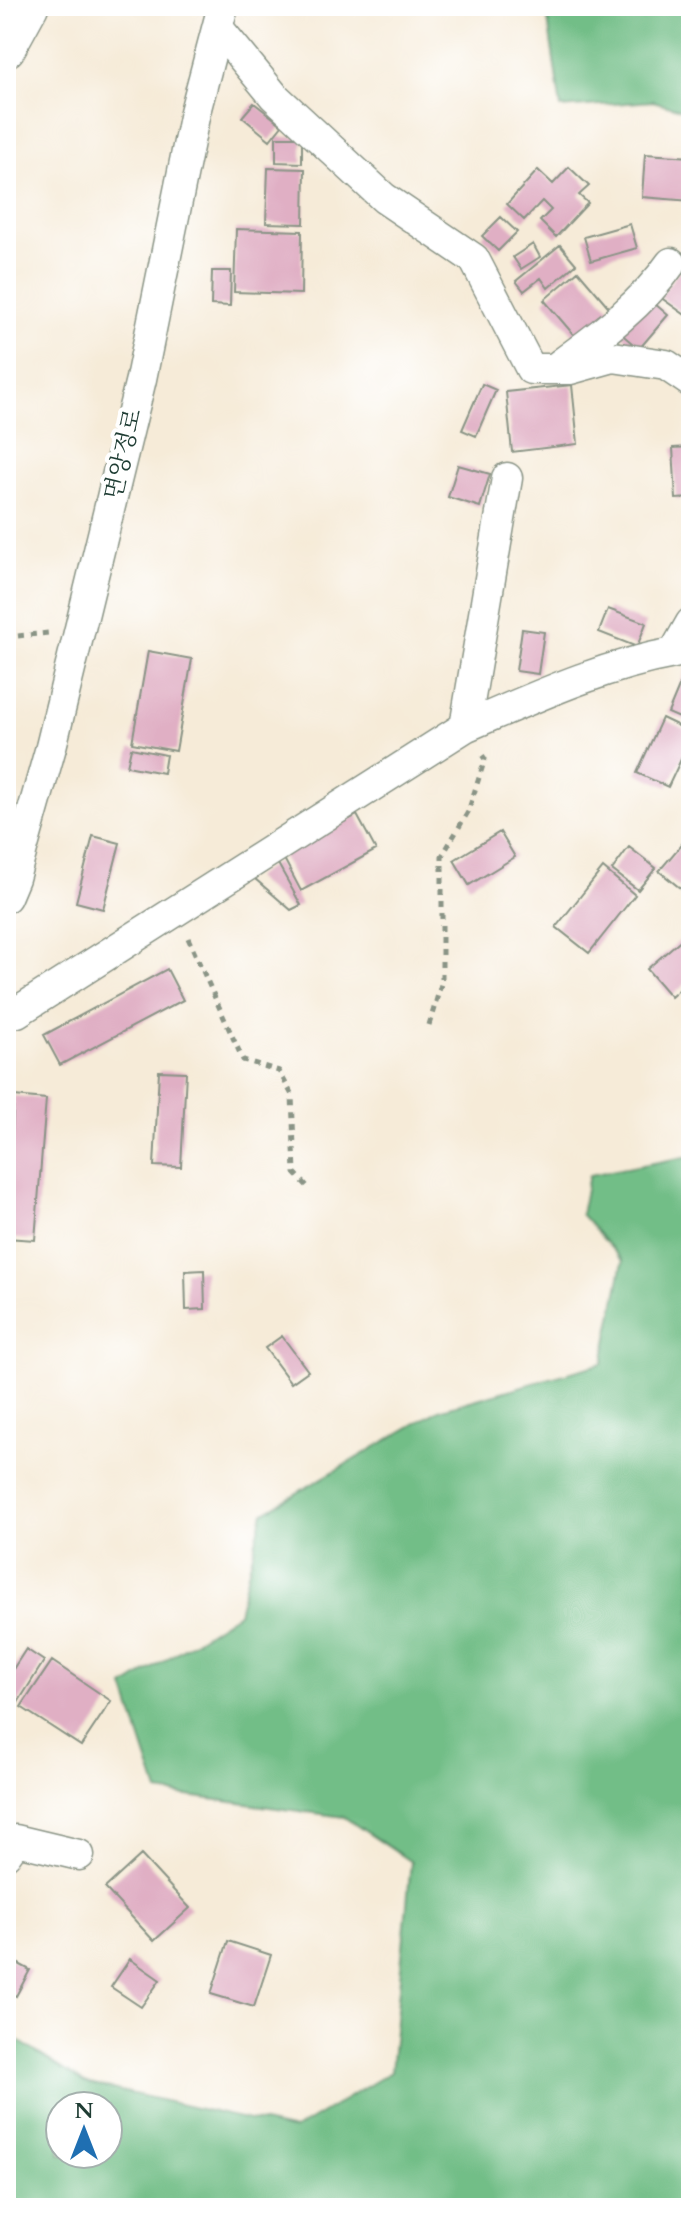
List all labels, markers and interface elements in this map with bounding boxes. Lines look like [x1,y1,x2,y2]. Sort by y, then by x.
street label: 면앙정로 [97,405,150,503]
north arrow [44,2090,124,2170]
text: N [74,2096,94,2126]

